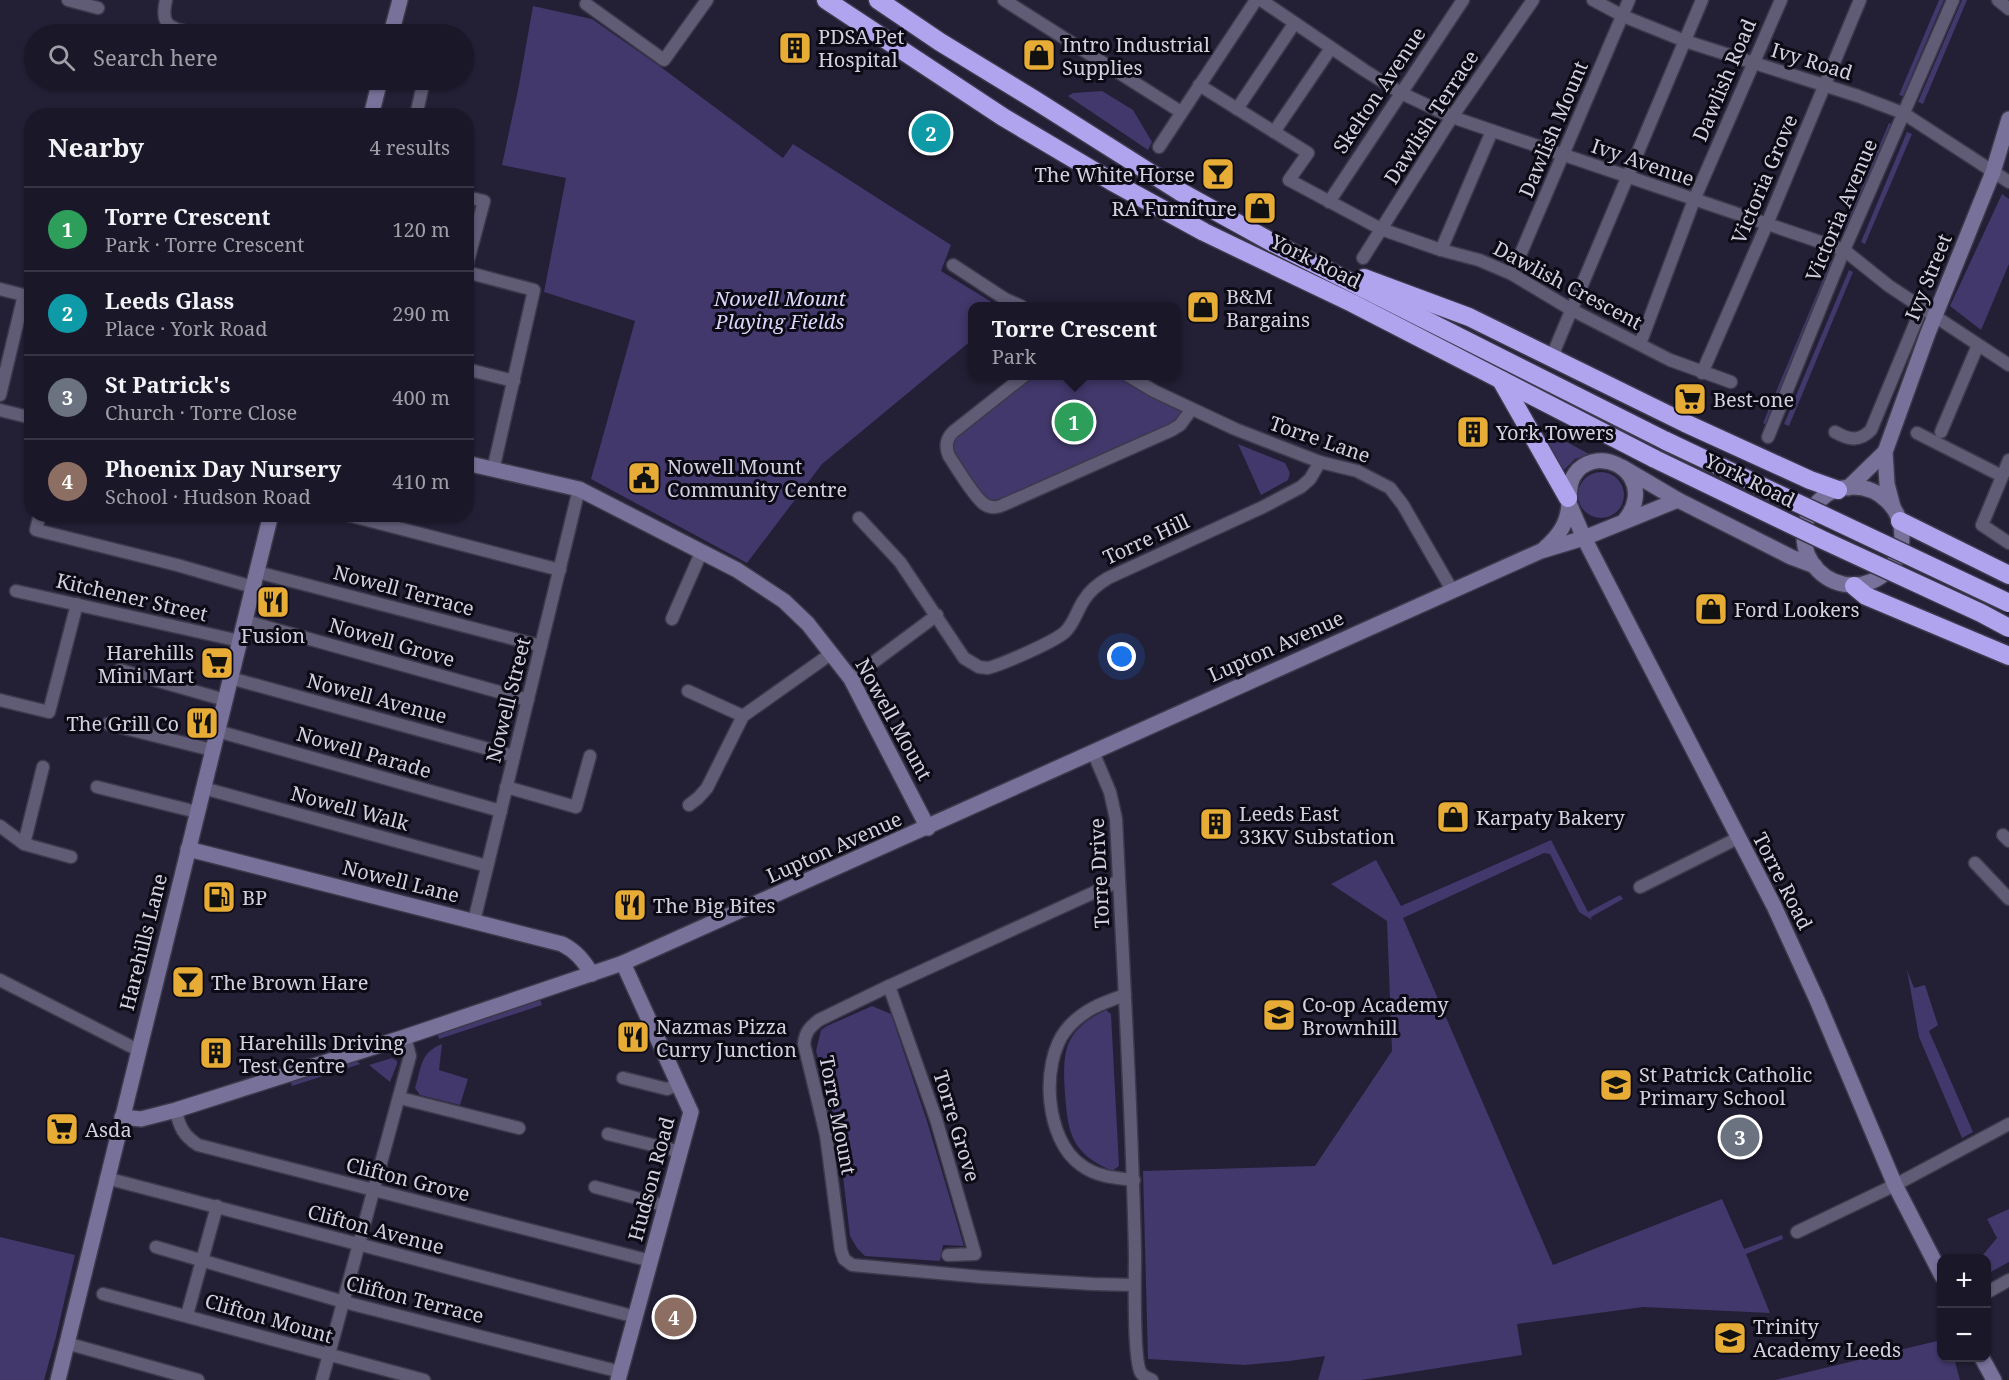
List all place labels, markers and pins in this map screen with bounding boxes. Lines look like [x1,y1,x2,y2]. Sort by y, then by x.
place label: PDSA Pet Hospital [818,23,904,73]
building icon: PDSA Pet Hospital [777,30,813,66]
place label: Intro Industrial Supplies [1062,31,1210,81]
shop icon: Intro Industrial Supplies [1021,37,1057,73]
pin: 2 [912,110,950,156]
bar icon: The White Horse [1200,156,1236,192]
place label: The White Horse [1035,161,1195,188]
shop icon: RA Furniture [1242,190,1278,226]
place label: RA Furniture [1112,195,1237,222]
place label: B&M Bargains [1226,283,1310,333]
shop icon: B&M Bargains [1185,289,1221,325]
supermarket icon: Best-one [1672,381,1708,417]
place label: Best-one [1713,386,1794,413]
pin: 1 [1054,400,1094,444]
building icon: York Towers [1455,414,1491,450]
place label: York Towers [1495,419,1614,446]
place label: Nowell Mount Community Centre [667,453,847,503]
public building icon: Nowell Mount Community Centre [626,460,662,496]
restaurant icon: Fusion [255,584,291,620]
shop icon: Ford Lookers [1693,591,1729,627]
place label: Ford Lookers [1734,596,1859,623]
place label: Fusion [241,622,305,649]
place label: Harehills Mini Mart [98,639,194,689]
supermarket icon: Harehills Mini Mart [199,645,235,681]
restaurant icon: The Grill Co [184,705,220,741]
place label: The Grill Co [67,710,179,737]
shop icon: Karpaty Bakery [1435,799,1471,835]
place label: Leeds East 33KV Substation [1239,800,1395,850]
place label: Karpaty Bakery [1476,804,1626,831]
building icon: Leeds East 33KV Substation [1198,806,1234,842]
fuel station icon: BP [201,879,237,915]
place label: BP [242,884,267,911]
restaurant icon: The Big Bites [612,887,648,923]
place label: The Big Bites [653,892,776,919]
bar icon: The Brown Hare [170,964,206,1000]
place label: The Brown Hare [211,969,368,996]
place label: Co-op Academy Brownhill [1302,991,1449,1041]
school or university icon: Co-op Academy Brownhill [1261,997,1297,1033]
place label: Nazmas Pizza Curry Junction [656,1013,797,1063]
restaurant icon: Nazmas Pizza Curry Junction [615,1019,651,1055]
place label: Harehills Driving Test Centre [239,1029,404,1079]
building icon: Harehills Driving Test Centre [198,1035,234,1071]
place label: St Patrick Catholic Primary School [1639,1061,1812,1111]
school or university icon: St Patrick Catholic Primary School [1598,1067,1634,1103]
supermarket icon: Asda [44,1111,80,1147]
pin: 3 [1720,1114,1760,1160]
place label: Asda [85,1116,132,1143]
pin: 4 [654,1294,694,1340]
place label: Trinity Academy Leeds [1753,1313,1901,1363]
school or university icon: Trinity Academy Leeds [1712,1320,1748,1356]

